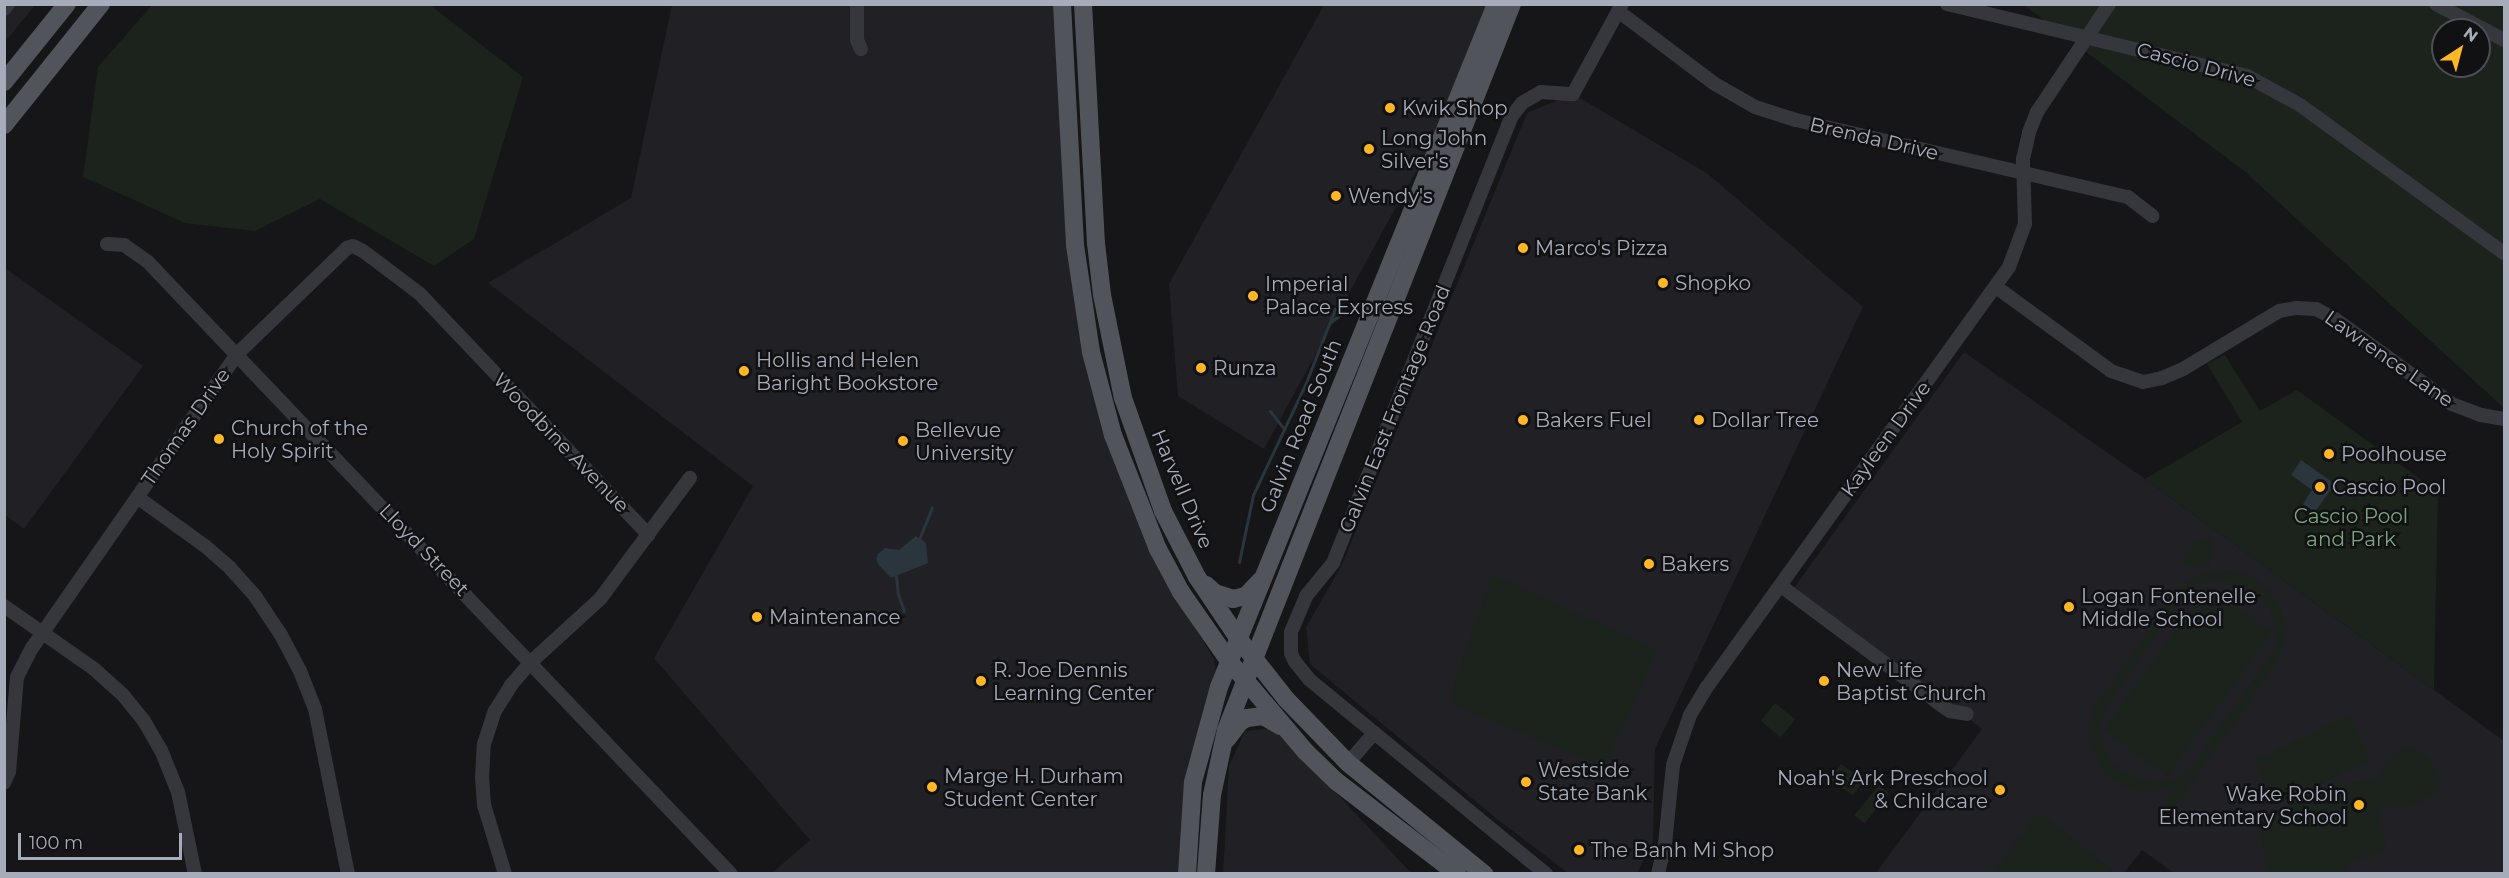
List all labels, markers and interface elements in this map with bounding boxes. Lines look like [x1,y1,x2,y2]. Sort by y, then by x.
north arrow [2431,18,2491,78]
text: N [2460,23,2482,46]
street label: Cascio Drive [2134,38,2258,92]
place label: Kwik Shop [1402,96,1508,120]
marker: Kwik Shop [1383,101,1397,115]
street label: Brenda Drive [1807,113,1941,165]
place label: Long John Silver's [1381,126,1487,173]
marker: Long John Silver's [1362,142,1376,156]
place label: Wendy's [1348,184,1433,208]
marker: Wendy's [1329,189,1343,203]
place label: Marco's Pizza [1535,236,1668,260]
marker: Marco's Pizza [1516,241,1530,255]
place label: Shopko [1675,271,1751,295]
place label: Imperial Palace Express [1265,272,1413,319]
marker: Shopko [1656,276,1670,290]
street label: Galvin East Frontage Road [1334,282,1456,536]
marker: Imperial Palace Express [1246,289,1260,303]
street label: Lawrence Lane [2320,306,2458,412]
street label: Galvin Road South [1255,336,1347,516]
place label: Hollis and Helen Baright Bookstore [756,348,938,395]
place label: Runza [1213,356,1276,380]
marker: Runza [1194,361,1208,375]
street label: Thomas Drive [137,364,235,490]
marker: Hollis and Helen Baright Bookstore [737,364,751,378]
street label: Woodbine Avenue [488,368,634,518]
street label: Kayleen Drive [1836,377,1936,501]
place label: Bakers Fuel [1535,408,1652,432]
place label: Dollar Tree [1711,408,1819,432]
marker: Bakers Fuel [1516,413,1530,427]
marker: Dollar Tree [1692,413,1706,427]
place label: Church of the Holy Spirit [231,416,368,463]
place label: Bellevue University [915,418,1014,465]
street label: Harvell Drive [1146,426,1218,552]
marker: Church of the Holy Spirit [212,432,226,446]
marker: Bellevue University [896,434,910,448]
place label: Poolhouse [2341,442,2447,466]
marker: Poolhouse [2322,447,2336,461]
place label: Cascio Pool [2332,475,2446,499]
marker: Cascio Pool [2313,480,2327,494]
street label: Lloyd Street [374,499,474,601]
park label: Cascio Pool and Park [2294,505,2408,552]
place label: Bakers [1661,552,1729,576]
marker: Bakers [1642,557,1656,571]
place label: Logan Fontenelle Middle School [2081,584,2256,631]
marker: Logan Fontenelle Middle School [2062,600,2076,614]
place label: Maintenance [769,605,901,629]
marker: Maintenance [750,610,764,624]
place label: R. Joe Dennis Learning Center [993,658,1155,705]
place label: New Life Baptist Church [1836,658,1987,705]
marker: R. Joe Dennis Learning Center [974,674,988,688]
marker: New Life Baptist Church [1817,674,1831,688]
place label: Westside State Bank [1538,759,1647,806]
place label: Marge H. Durham Student Center [944,764,1124,811]
place label: Noah's Ark Preschool & Childcare [1777,766,1988,813]
marker: Westside State Bank [1519,775,1533,789]
marker: Marge H. Durham Student Center [925,780,939,794]
place label: Wake Robin Elementary School [2158,782,2347,829]
marker: Noah's Ark Preschool & Childcare [1993,783,2007,797]
marker: Wake Robin Elementary School [2352,798,2366,812]
scale bar [21,821,184,859]
text: 100 m [29,832,83,854]
place label: The Banh Mi Shop [1591,838,1774,862]
marker: The Banh Mi Shop [1572,843,1586,857]

